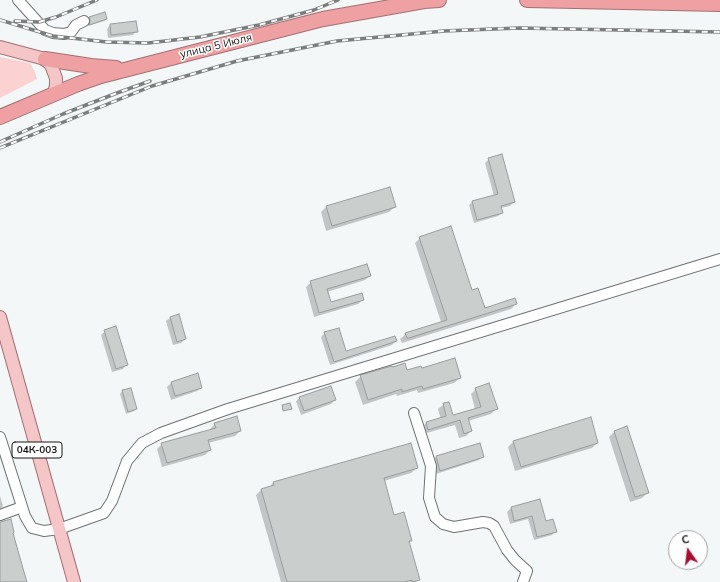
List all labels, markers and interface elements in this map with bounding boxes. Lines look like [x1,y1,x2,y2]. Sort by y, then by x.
street label: улица 5 Июля [179,31,253,61]
road number: 04К-003 [12,442,62,458]
north arrow [668,530,708,570]
text: С [680,532,691,547]

